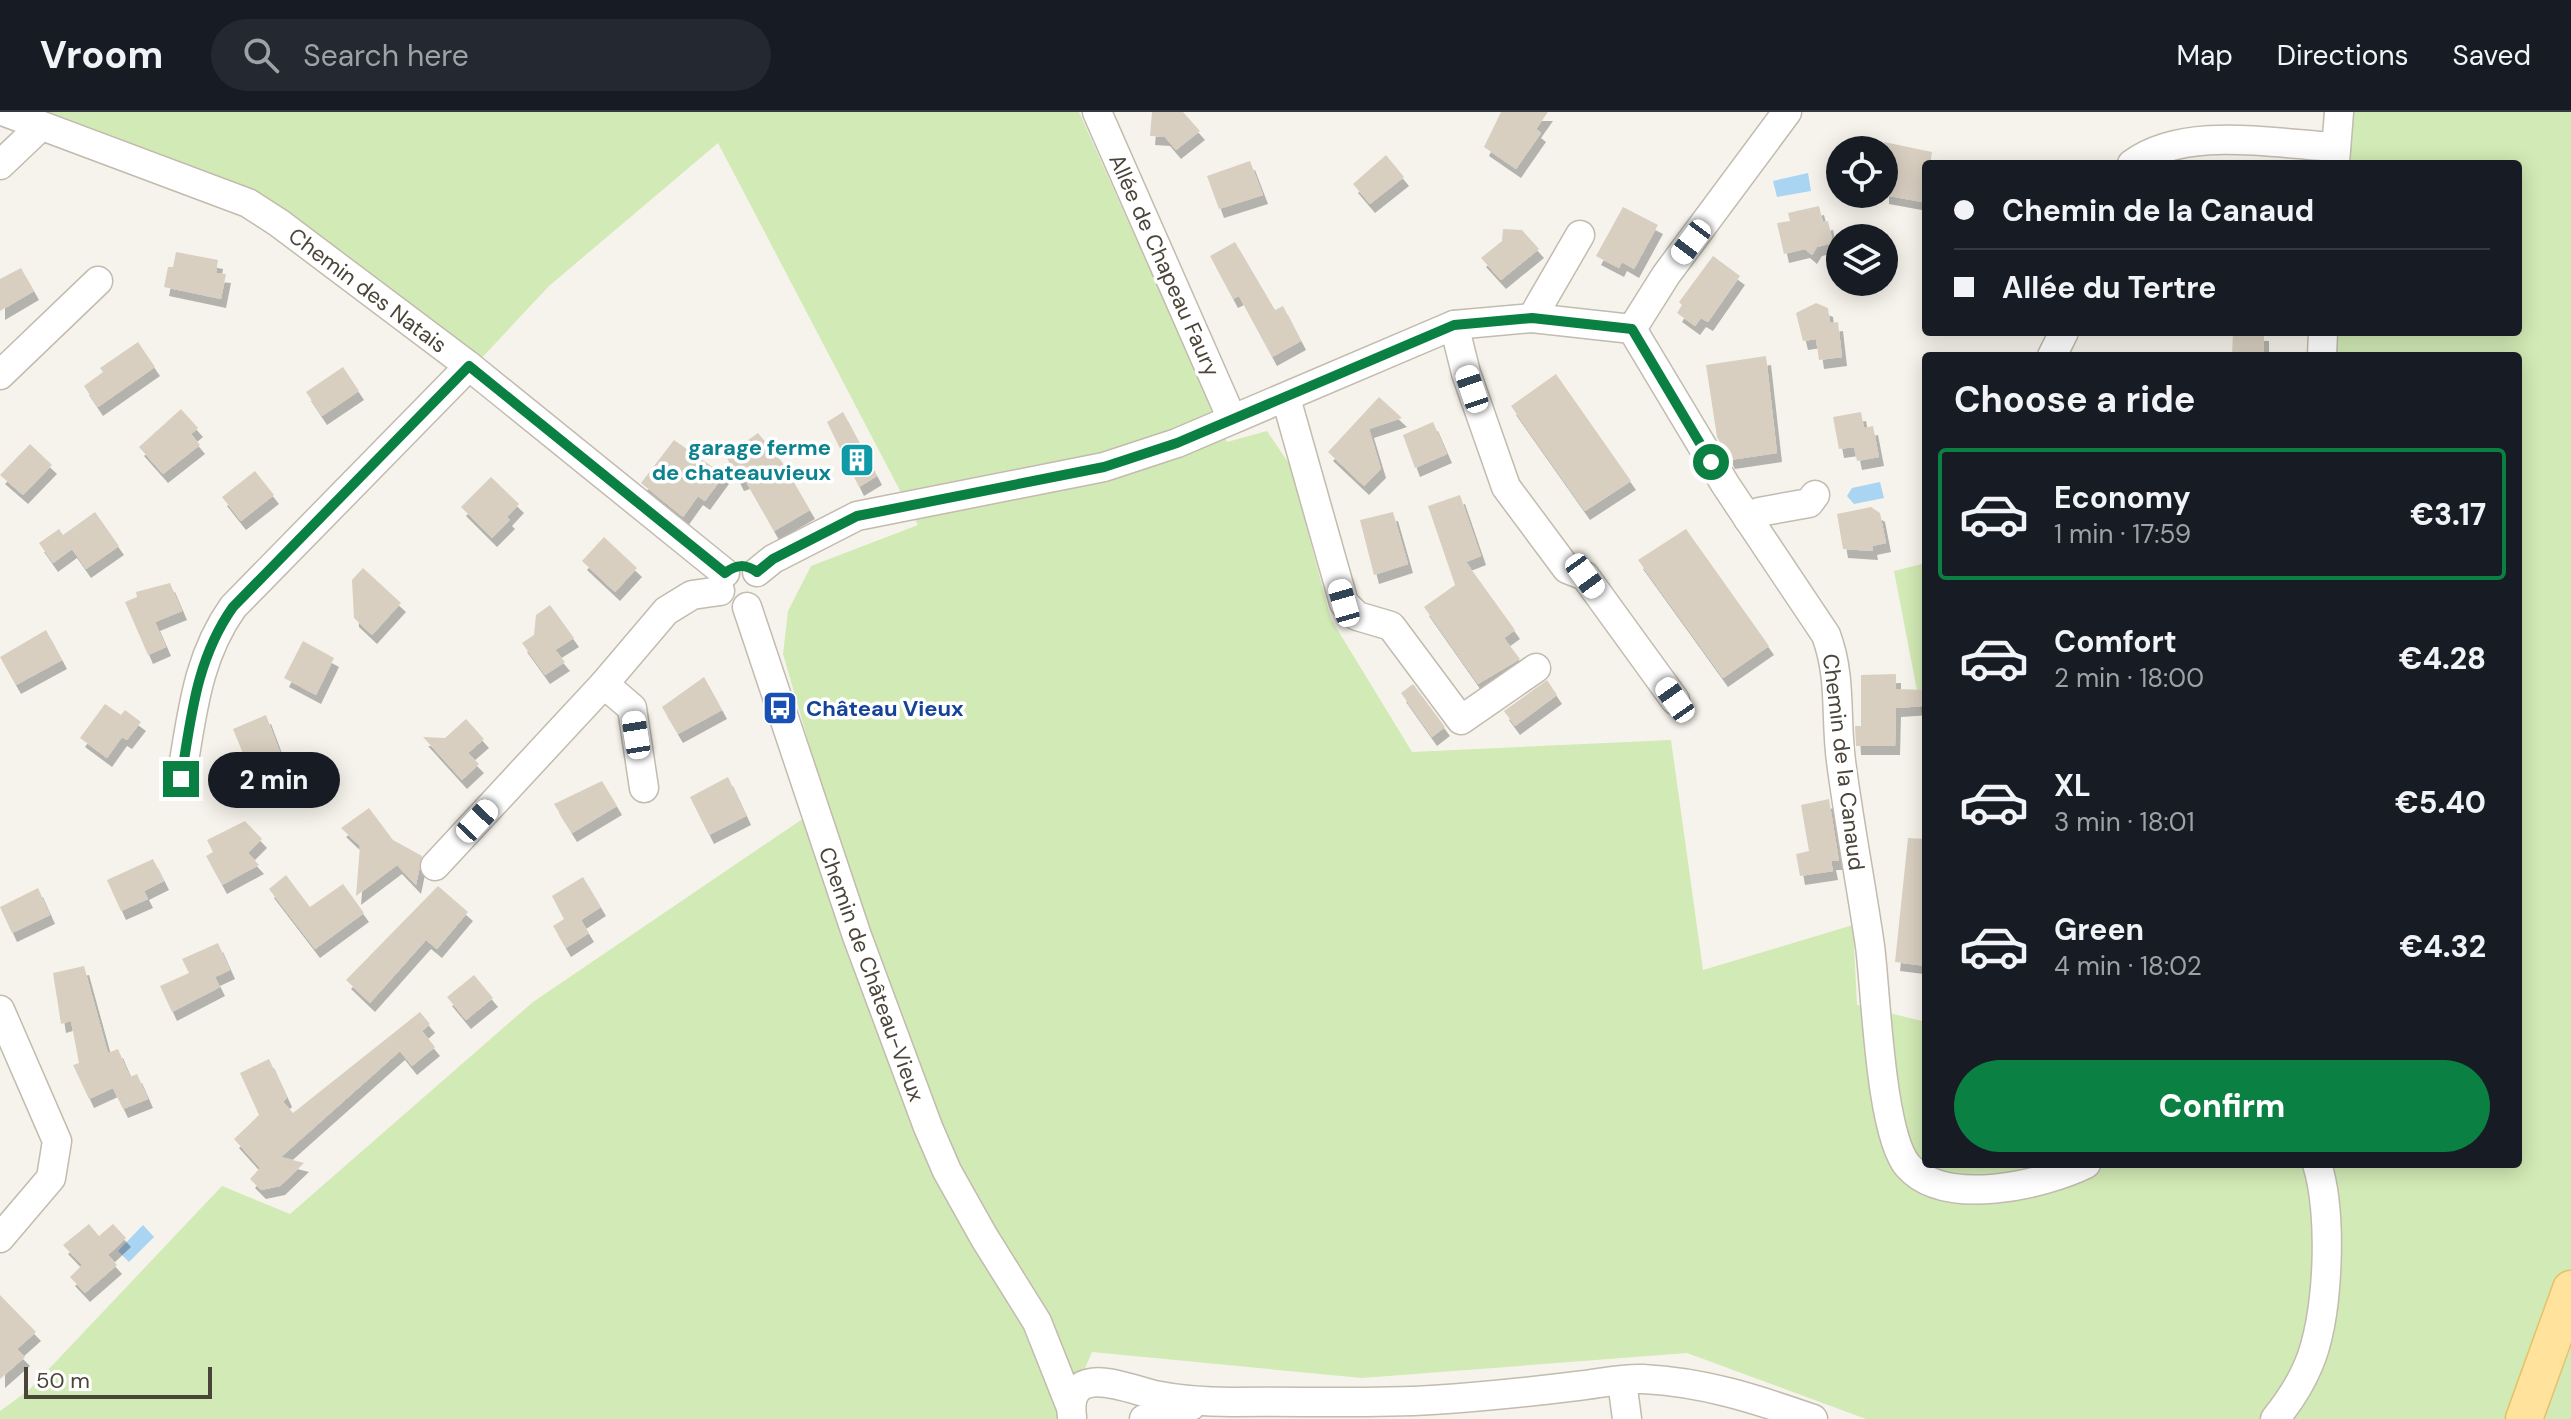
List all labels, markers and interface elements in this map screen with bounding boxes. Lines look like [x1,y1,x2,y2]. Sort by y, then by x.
search box [211,19,771,91]
text: Vroom [40,30,163,80]
icon: search [239,33,283,77]
text: Search here [303,36,469,75]
text: Map [2176,37,2233,74]
text: Directions [2277,37,2409,74]
text: Saved [2453,37,2531,74]
map controls [1826,136,1898,296]
button: locate [1826,136,1898,208]
street label: Allée de Chapeau Faury [1102,149,1227,381]
text: Chemin de la Canaud [2002,191,2314,230]
car [1667,216,1715,268]
street label: Chemin des Natais [283,221,453,360]
button: layers [1826,224,1898,296]
text: Allée du Tertre [2002,268,2216,307]
car [1453,362,1491,416]
text: Choose a ride [1954,376,2195,423]
place label: garage ferme de chateauvieux [652,433,831,487]
building icon: garage ferme de chateauvieux [838,441,876,479]
route start [1693,444,1729,480]
icon: car [1958,478,2030,550]
text: Economy [2054,478,2191,517]
text: €3.17 [2410,495,2486,534]
text: 1 min · 17:59 [2054,517,2191,551]
car [1561,550,1609,602]
car [1326,577,1362,629]
icon: car [1958,622,2030,694]
text: Comfort [2054,622,2177,661]
text: €4.28 [2399,639,2486,678]
street label: Chemin de la Canaud [1816,652,1871,872]
text: 2 min · 18:00 [2054,661,2204,695]
car [1651,673,1699,727]
bus stop icon: Château Vieux [761,689,799,727]
place label: Château Vieux [806,694,964,723]
car [620,709,652,761]
callout: 2 min [209,751,341,807]
route end [163,761,199,797]
text: 2 min [239,763,309,797]
icon: car [1958,766,2030,838]
text: XL [2054,766,2091,805]
text: €5.40 [2395,783,2486,822]
car [452,795,502,847]
text: 3 min · 18:01 [2054,805,2195,839]
street label: Chemin de Château-Vieux [812,843,931,1106]
icon: car [1958,910,2030,982]
text: Green [2054,910,2144,949]
text: €4.32 [2399,927,2486,966]
text: 4 min · 18:02 [2054,949,2202,983]
button: Confirm [1954,1060,2490,1152]
scale bar [24,1363,212,1399]
text: 50 m [36,1366,90,1395]

